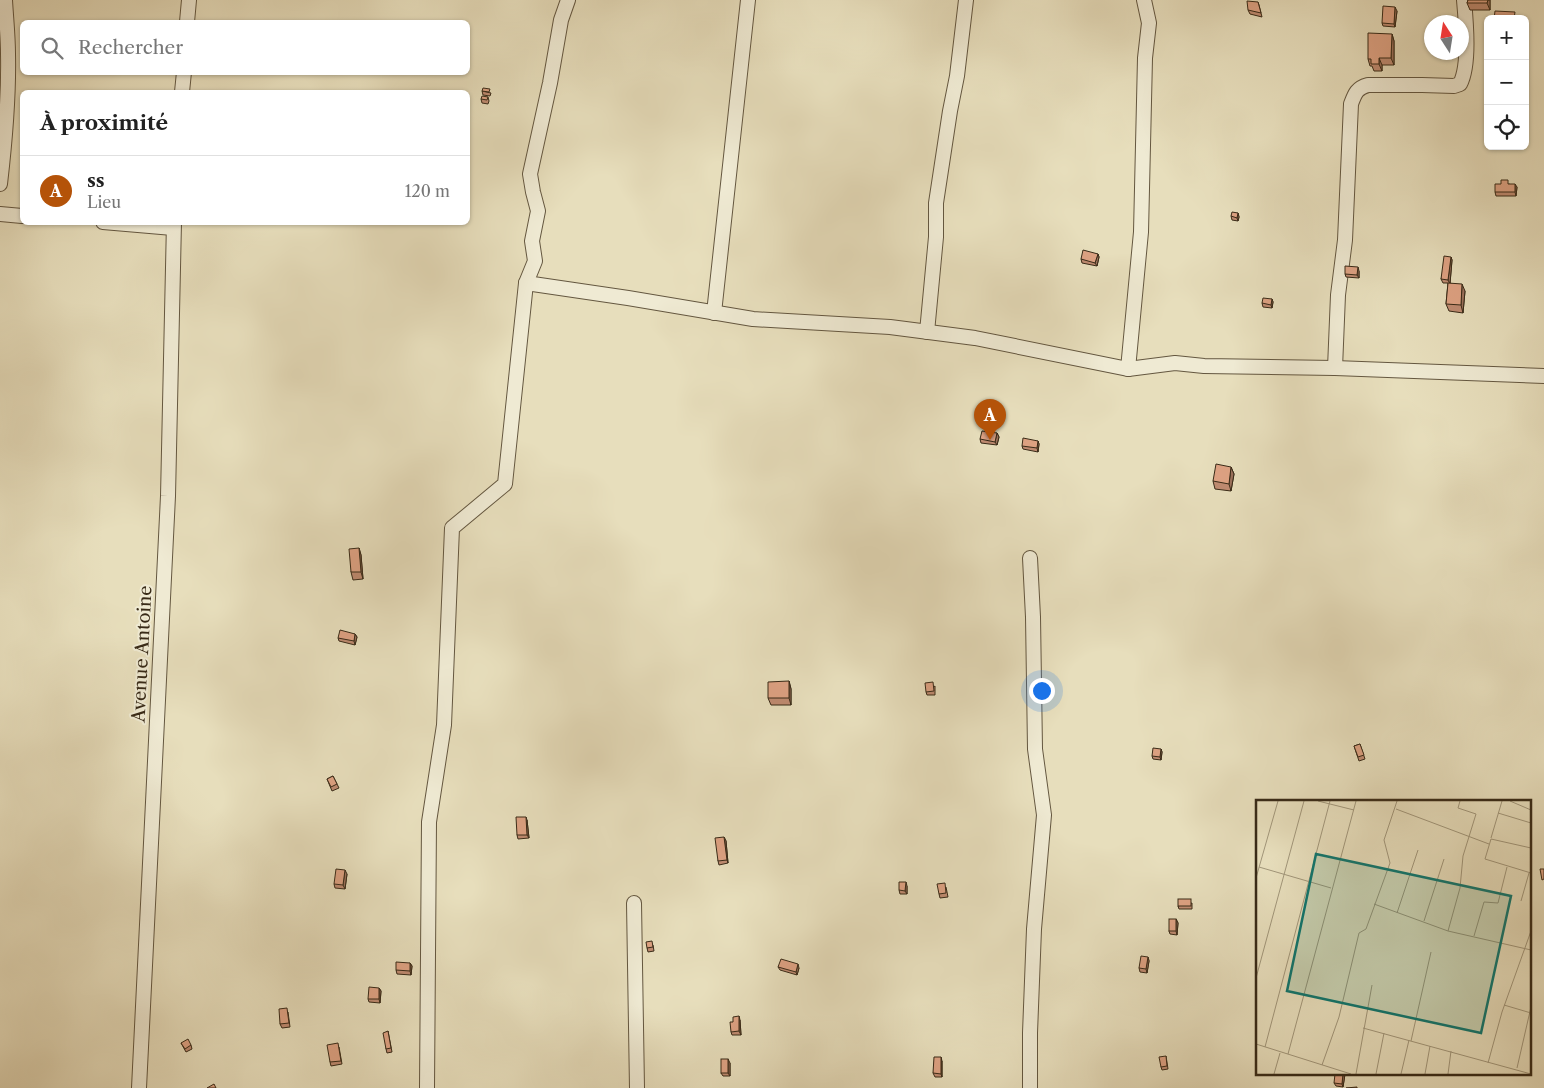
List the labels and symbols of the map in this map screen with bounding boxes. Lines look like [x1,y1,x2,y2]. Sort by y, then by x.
north arrow [1424,15,1469,60]
pin: A [974,399,1006,440]
street label: Avenue Antoine [127,585,157,724]
your location [1029,678,1055,704]
inset map [1256,800,1532,1076]

